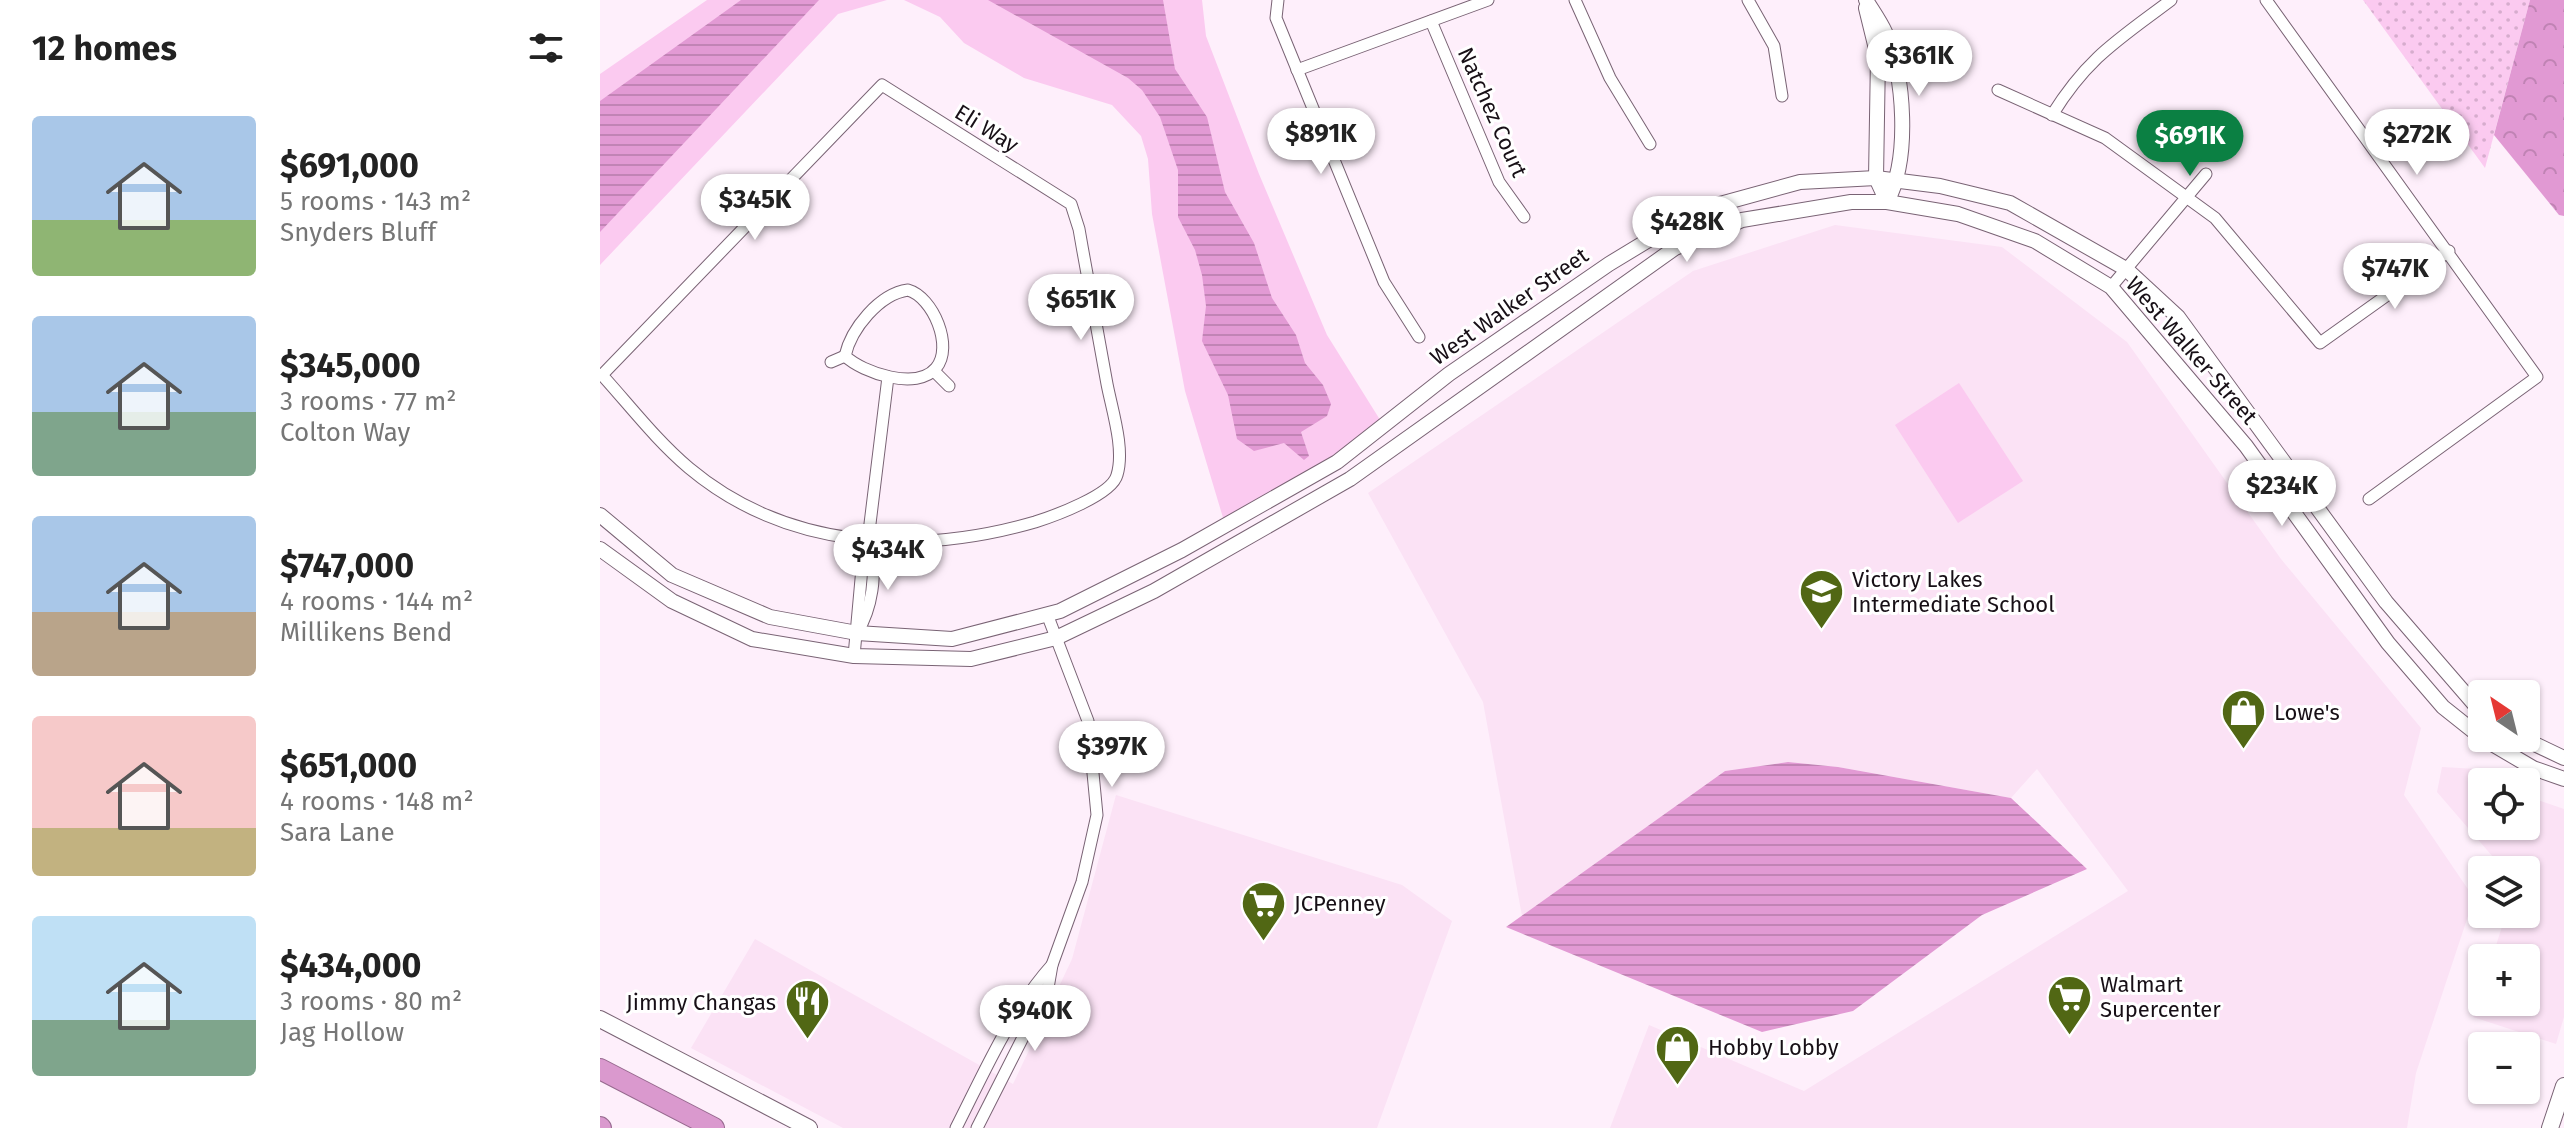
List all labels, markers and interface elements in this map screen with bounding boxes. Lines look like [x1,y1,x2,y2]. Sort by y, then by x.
icon: filters [524,26,568,70]
text: 12 homes [32,28,177,69]
pin: $361K [1863,30,1975,98]
text: $361K [1884,40,1954,71]
street label: Natchez Court [1452,43,1533,181]
street label: Eli Way [950,98,1024,159]
pin: $891K [1265,108,1377,176]
pin: $272K [2361,109,2473,177]
pin: $691K [2134,110,2246,178]
text: $891K [1285,118,1357,149]
text: $272K [2382,119,2452,150]
text: $691K [2154,120,2226,151]
text: $691,000 [280,145,419,186]
icon: home [96,148,192,244]
pin: $345K [699,174,811,242]
text: $345K [719,184,791,215]
text: 5 rooms · 143 m² [280,186,471,217]
pin: $428K [1631,196,1743,264]
text: $428K [1650,206,1724,237]
text: Snyders Bluff [280,217,436,248]
street label: West Walker Street [1425,242,1594,371]
pin: $747K [2339,243,2451,311]
text: $747K [2361,253,2429,284]
street label: West Walker Street [2120,271,2263,430]
pin: $651K [1025,274,1137,342]
text: $651K [1046,284,1116,315]
text: $345,000 [280,345,421,386]
icon: home [96,348,192,444]
text: 3 rooms · 77 m² [280,386,456,417]
text: Colton Way [280,417,410,448]
pin: $234K [2226,460,2338,528]
text: $234K [2246,470,2318,501]
pin: $434K [832,524,944,592]
text: $434K [851,534,925,565]
text: $747,000 [280,545,414,586]
icon: home [96,548,192,644]
place label: Victory Lakes Intermediate School [1852,566,2055,618]
school or university icon: Victory Lakes Intermediate School [1797,568,1845,631]
text: 4 rooms · 144 m² [280,586,473,617]
text: Millikens Bend [280,617,452,648]
north arrow [2468,680,2540,752]
map controls [2468,680,2540,1104]
shop icon: Lowe's [2219,688,2267,751]
place label: Lowe's [2274,699,2340,726]
pin: $397K [1056,721,1168,789]
text: $397K [1077,731,1147,762]
text: $651,000 [280,745,417,786]
icon: home [96,748,192,844]
button: locate [2468,768,2540,840]
text: 4 rooms · 148 m² [280,786,474,817]
text: Sara Lane [280,817,395,848]
button: layers [2468,856,2540,928]
supermarket icon: JCPenney [1239,879,1287,942]
place label: JCPenney [1294,890,1386,917]
button: + [2468,944,2540,1016]
text: $434,000 [280,945,422,986]
icon: home [96,948,192,1044]
place label: Walmart Supercenter [2100,971,2221,1023]
supermarket icon: Walmart Supercenter [2045,973,2093,1036]
restaurant icon: Jimmy Changas [783,978,831,1041]
pin: $940K [979,985,1091,1053]
text: 3 rooms · 80 m² [280,986,462,1017]
place label: Jimmy Changas [626,989,776,1016]
text: $940K [998,995,1072,1026]
text: Jag Hollow [280,1017,404,1048]
shop icon: Hobby Lobby [1653,1023,1701,1086]
button: − [2468,1032,2540,1104]
place label: Hobby Lobby [1708,1034,1839,1061]

